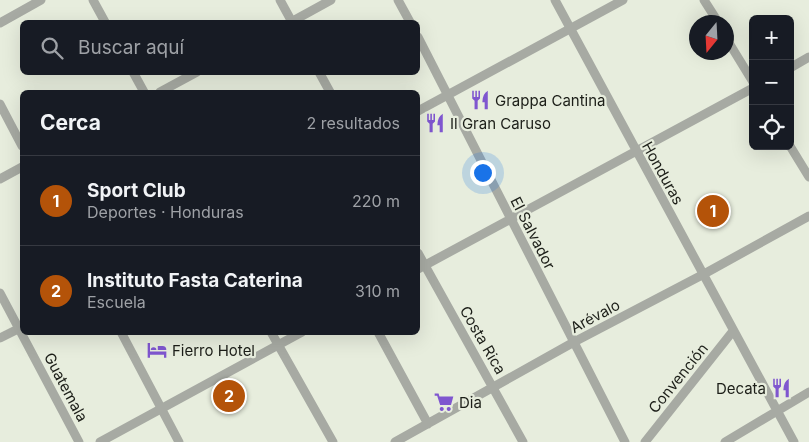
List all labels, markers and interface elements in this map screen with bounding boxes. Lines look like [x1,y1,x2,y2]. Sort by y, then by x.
north arrow [689,15,734,60]
map controls [749,15,794,150]
button: + [749,15,794,60]
search box [20,20,420,75]
icon: search [38,34,66,62]
text: Buscar aquí [78,36,184,59]
button: − [749,60,794,105]
restaurant icon: Grappa Cantina [469,89,491,111]
place label: Grappa Cantina [495,91,606,110]
button: locate [749,105,794,150]
text: Cerca [40,110,101,135]
restaurant icon: Il Gran Caruso [424,112,446,134]
text: 2 resultados [307,113,400,133]
place label: Il Gran Caruso [450,114,551,133]
street label: Honduras [638,138,688,208]
your location [470,160,496,186]
text: Sport Club [87,179,186,202]
text: 1 [53,191,59,211]
text: 220 m [352,191,400,211]
pin: 1 [697,192,729,230]
street label: El Salvador [507,193,560,273]
text: Deportes · Honduras [87,202,244,222]
text: Instituto Fasta Caterina [87,269,303,292]
text: 2 [51,281,61,301]
text: 310 m [355,281,400,301]
text: Escuela [87,292,146,312]
street label: Arévalo [567,295,623,337]
street label: Costa Rica [456,302,510,378]
hotel icon: Fierro Hotel [146,339,168,361]
street label: Convención [644,339,712,417]
place label: Fierro Hotel [172,341,255,360]
street label: Guatemala [40,349,92,425]
pin: 2 [213,377,245,415]
restaurant icon: Decata [770,377,792,399]
place label: Decata [716,379,766,398]
supermarket icon: Dia [433,391,455,413]
place label: Dia [459,393,482,412]

